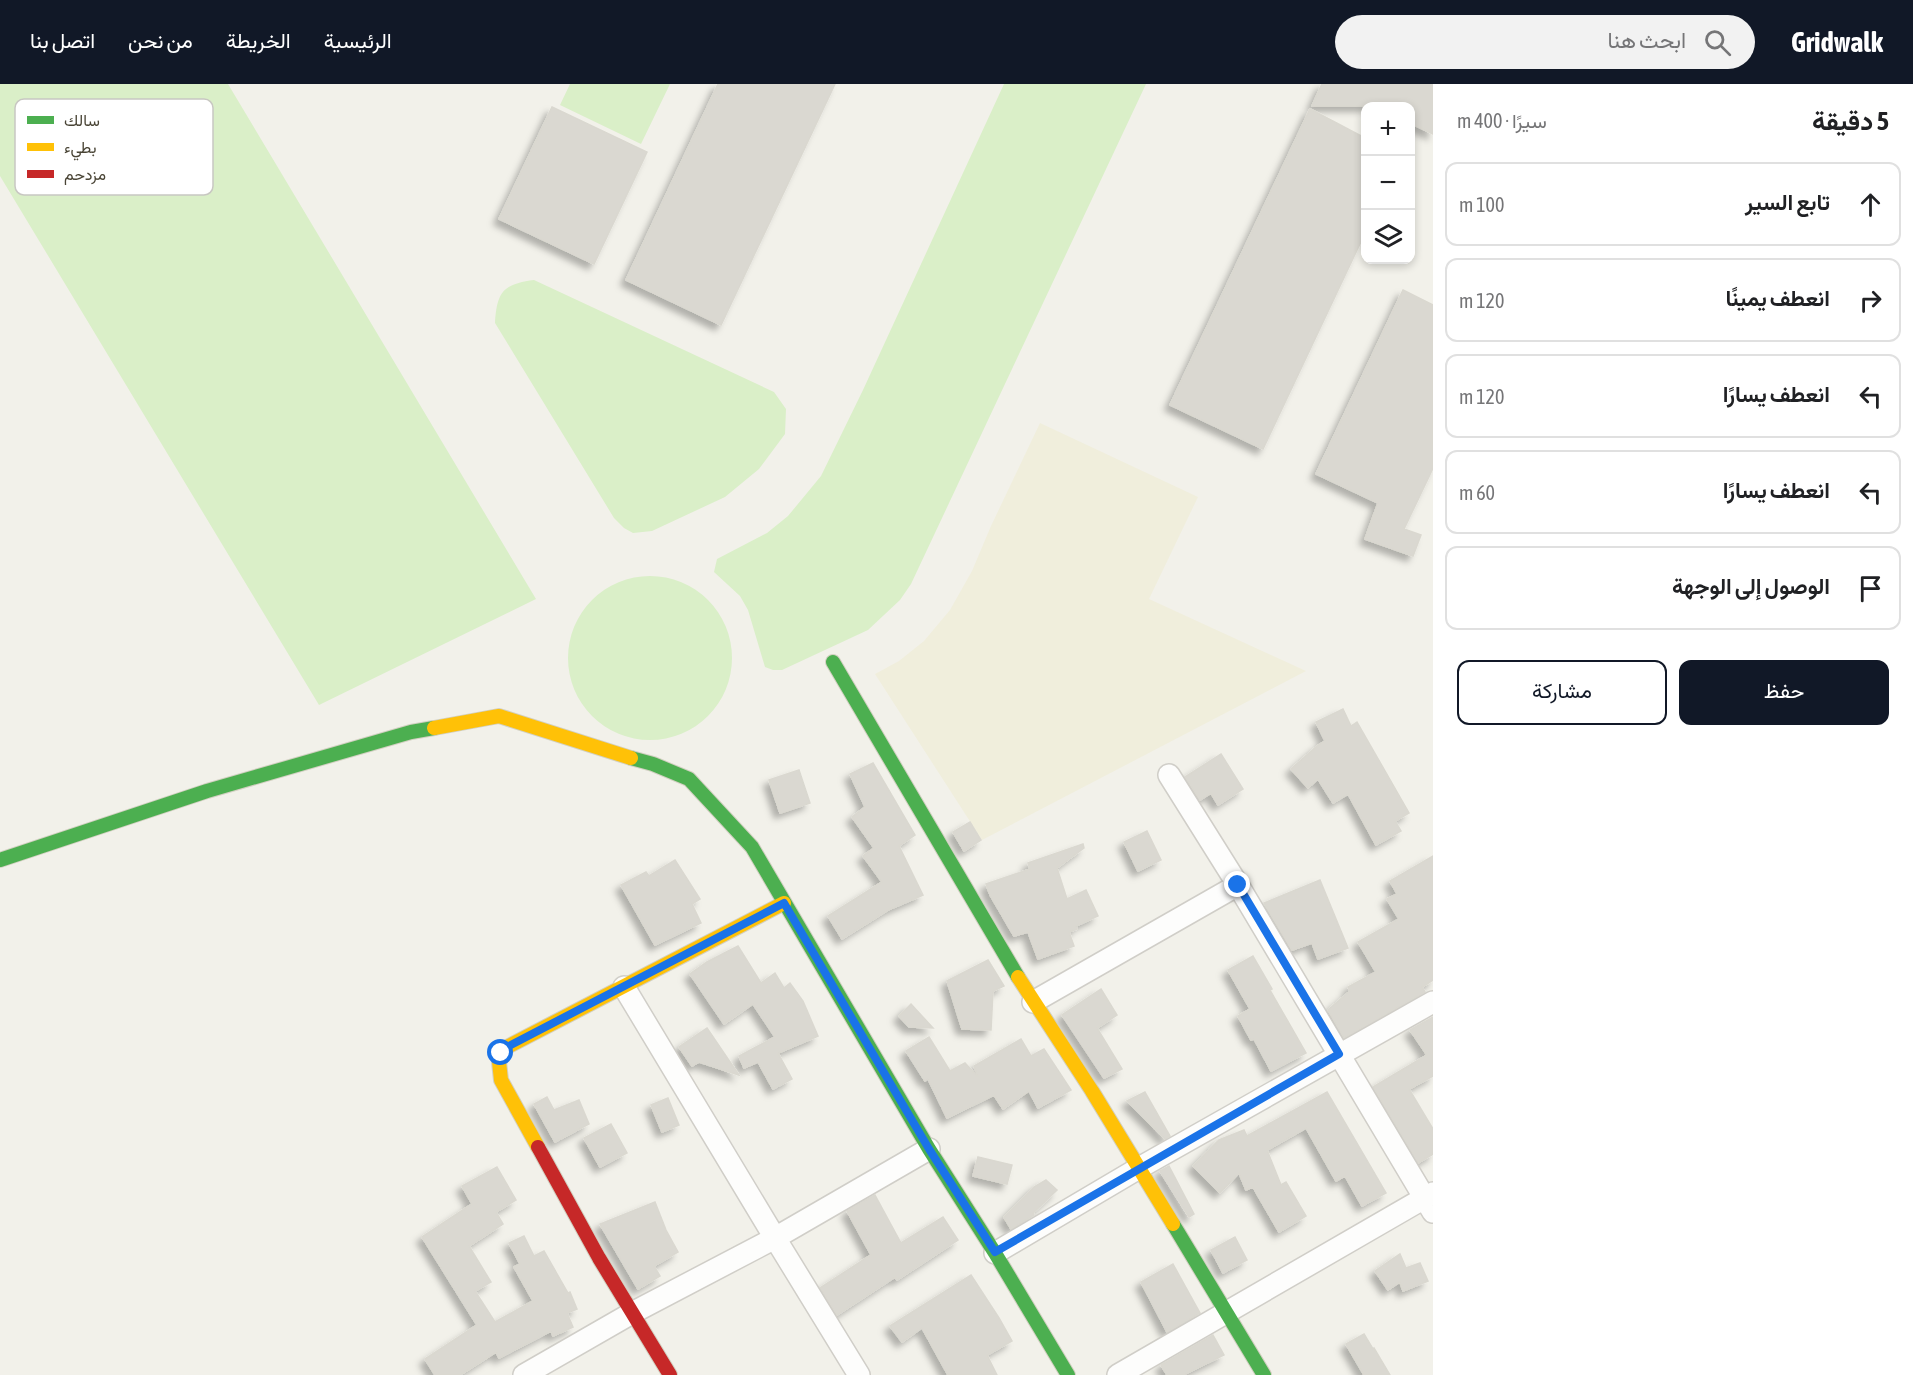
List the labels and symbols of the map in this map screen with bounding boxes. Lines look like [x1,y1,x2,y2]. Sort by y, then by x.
legend [15,99,213,195]
text: سالك [64,111,100,129]
text: بطيء [64,138,96,161]
text: مزدحم [64,165,106,185]
route end [1224,871,1250,897]
route start [487,1039,513,1065]

